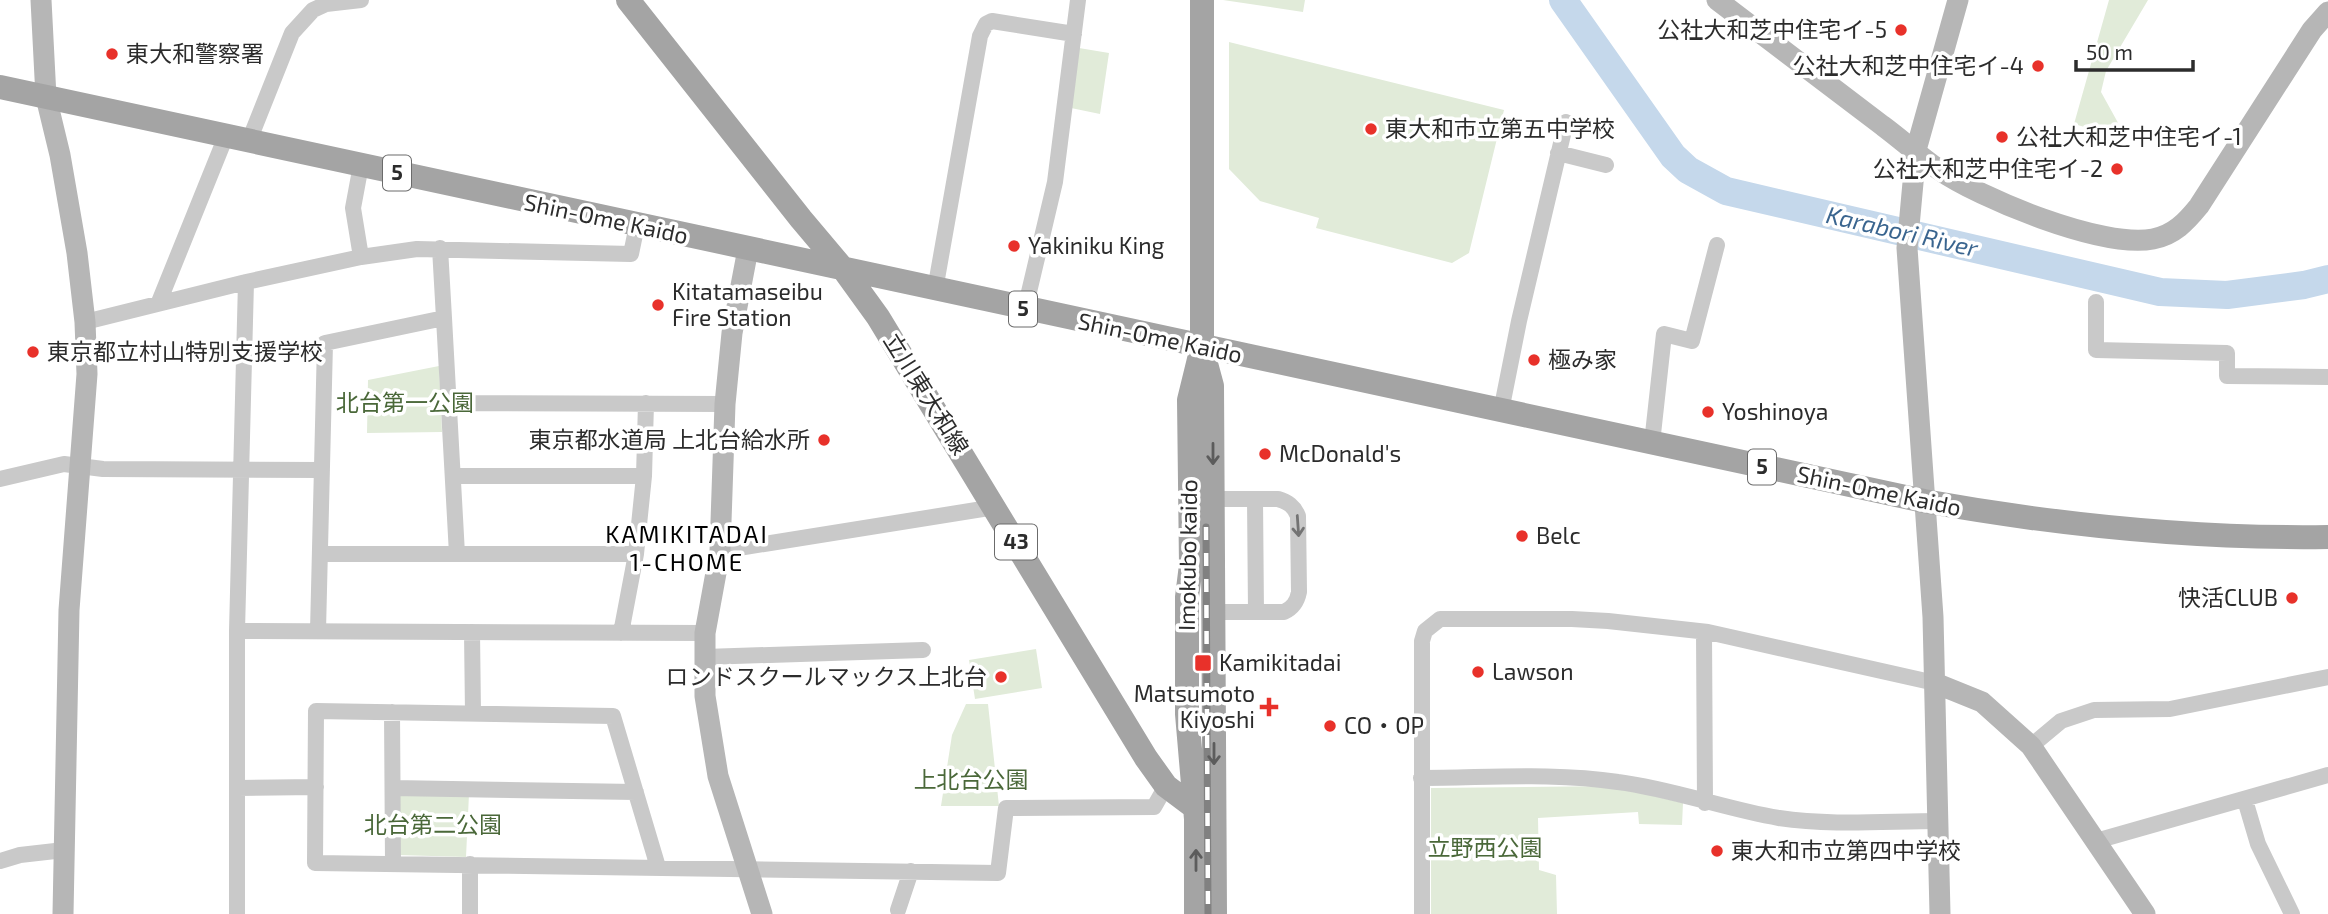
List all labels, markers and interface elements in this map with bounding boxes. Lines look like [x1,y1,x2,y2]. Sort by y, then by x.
place label: 公社大和芝中住宅イ-5 [1657,15,1887,43]
marker: 公社大和芝中住宅イ-5 [1893,22,1909,38]
scale bar [2076,28,2193,72]
place label: 東大和警察署 [126,39,264,67]
text: 50 m [2086,39,2133,64]
marker: 東大和警察署 [104,46,120,62]
place label: 公社大和芝中住宅イ-4 [1793,51,2024,79]
marker: 公社大和芝中住宅イ-4 [2030,58,2046,74]
place label: 東大和市立第五中学校 [1385,114,1615,142]
marker: 東大和市立第五中学校 [1363,121,1379,137]
place label: 公社大和芝中住宅イ-1 [2016,122,2242,150]
marker: 公社大和芝中住宅イ-1 [1994,129,2010,145]
place label: 公社大和芝中住宅イ-2 [1873,154,2103,182]
road number: 5 [383,156,411,190]
marker: 公社大和芝中住宅イ-2 [2109,161,2125,177]
street label: Shin-Ome Kaido [522,187,691,249]
water label: Karabori River [1824,199,1981,262]
place label: Yakiniku King [1028,231,1165,259]
marker: Yakiniku King [1006,238,1022,254]
place label: Kitatamaseibu Fire Station [672,277,823,331]
road number: 5 [1009,292,1037,326]
marker: Kitatamaseibu Fire Station [650,297,666,313]
street label: Shin-Ome Kaido [1076,306,1245,368]
street label: 立川東大和線 [878,328,975,459]
place label: 東京都立村山特別支援学校 [47,337,323,365]
marker: 東京都立村山特別支援学校 [25,344,41,360]
place label: 極み家 [1548,345,1617,373]
marker: 極み家 [1526,352,1542,368]
park label: 北台第一公園 [336,388,474,416]
place label: Yoshinoya [1722,397,1828,425]
marker: Yoshinoya [1700,404,1716,420]
place label: 東京都水道局 上北台給水所 [529,425,810,453]
marker: 東京都水道局 上北台給水所 [816,432,832,448]
place label: McDonald's [1279,439,1401,467]
one-way arrow [1206,443,1220,466]
marker: McDonald's [1257,446,1273,462]
road number: 5 [1748,449,1776,484]
street label: Shin-Ome Kaido [1795,459,1964,521]
street label: Imokubo kaido [1172,479,1202,631]
one-way arrow [1292,514,1305,536]
district label: KAMIKITADAI 1-CHOME [605,519,769,576]
place label: Belc [1536,521,1581,549]
road number: 43 [995,524,1037,560]
marker: Belc [1514,528,1530,544]
place label: 快活CLUB [2178,583,2278,611]
marker: 快活CLUB [2284,590,2300,606]
place label: Kamikitadai [1219,648,1341,676]
marker: Kamikitadai [1193,653,1213,673]
place label: Lawson [1492,657,1574,685]
place label: ロンドスクールマックス上北台 [666,662,987,690]
marker: Lawson [1470,664,1486,680]
marker: ロンドスクールマックス上北台 [993,669,1009,685]
place label: Matsumoto Kiyoshi [1134,679,1255,733]
marker: Matsumoto Kiyoshi [1261,699,1277,715]
place label: CO・OP [1344,711,1424,739]
marker: CO・OP [1322,718,1338,734]
one-way arrow [1207,742,1221,765]
park label: 上北台公園 [914,765,1029,793]
park label: 北台第二公園 [364,810,502,838]
park label: 立野西公園 [1428,833,1543,861]
place label: 東大和市立第四中学校 [1731,836,1961,864]
marker: 東大和市立第四中学校 [1709,843,1725,859]
one-way arrow [1189,849,1203,872]

